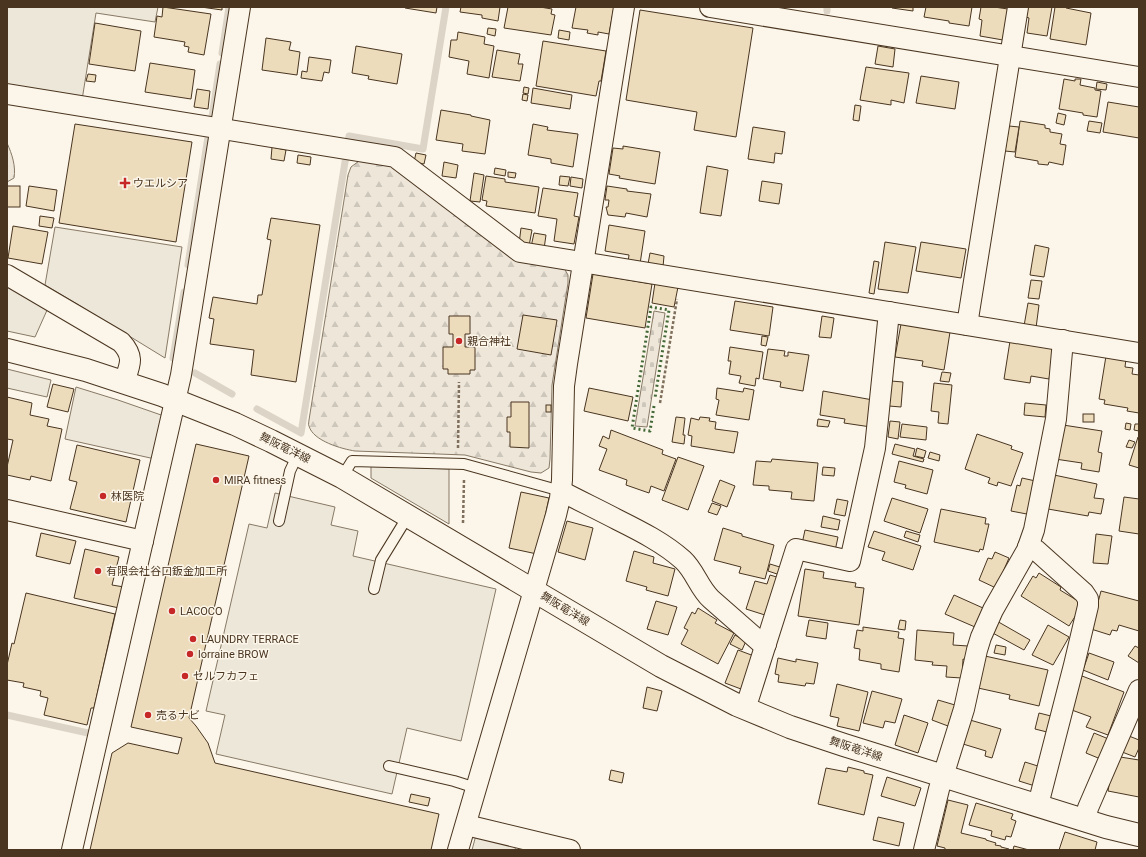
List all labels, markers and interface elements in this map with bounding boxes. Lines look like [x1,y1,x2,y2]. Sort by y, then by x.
place label: ウエルシア [133,177,188,190]
marker: ウエルシア [120,178,130,188]
place label: 親合神社 [467,335,511,348]
marker: 親合神社 [454,336,464,346]
street label: 舞阪竜洋線 [257,430,313,466]
place label: MIRA fitness [224,474,287,487]
marker: MIRA fitness [211,475,221,485]
place label: 林医院 [111,490,144,503]
marker: 林医院 [98,491,108,501]
place label: 有限会社谷口鈑金加工所 [106,565,228,578]
marker: 有限会社谷口鈑金加工所 [93,566,103,576]
street label: 舞阪竜洋線 [538,589,592,629]
place label: LACOCO [180,605,223,618]
marker: LACOCO [167,606,177,616]
place label: LAUNDRY TERRACE [201,633,299,646]
marker: LAUNDRY TERRACE [188,634,198,644]
place label: lorraine BROW [198,648,269,661]
marker: lorraine BROW [185,649,195,659]
place label: セルフカフェ [193,670,259,683]
marker: セルフカフェ [180,671,190,681]
place label: 売るナビ [156,709,200,722]
marker: 売るナビ [143,710,153,720]
street label: 舞阪竜洋線 [828,734,884,764]

